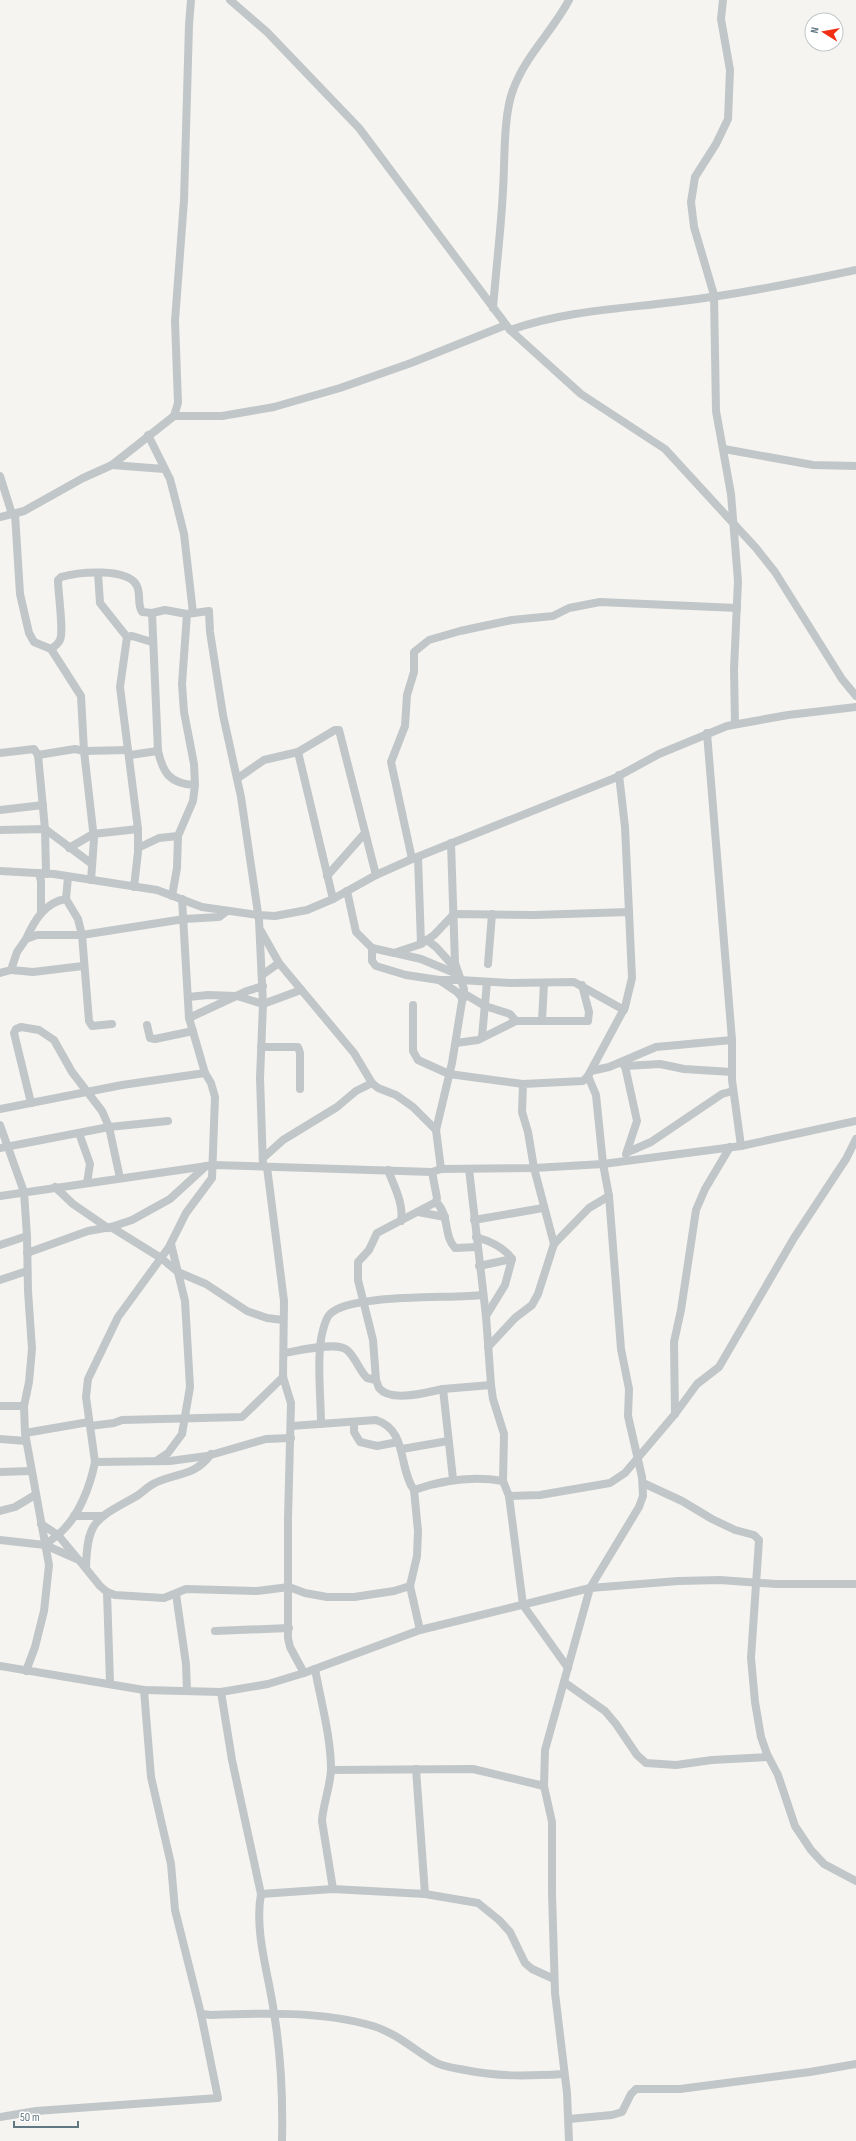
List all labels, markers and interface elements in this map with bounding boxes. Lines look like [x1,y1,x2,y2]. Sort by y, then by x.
north arrow [804,12,844,52]
text: N [808,26,822,34]
scale bar [14,2103,78,2129]
text: 50 m [20,2110,40,2125]

